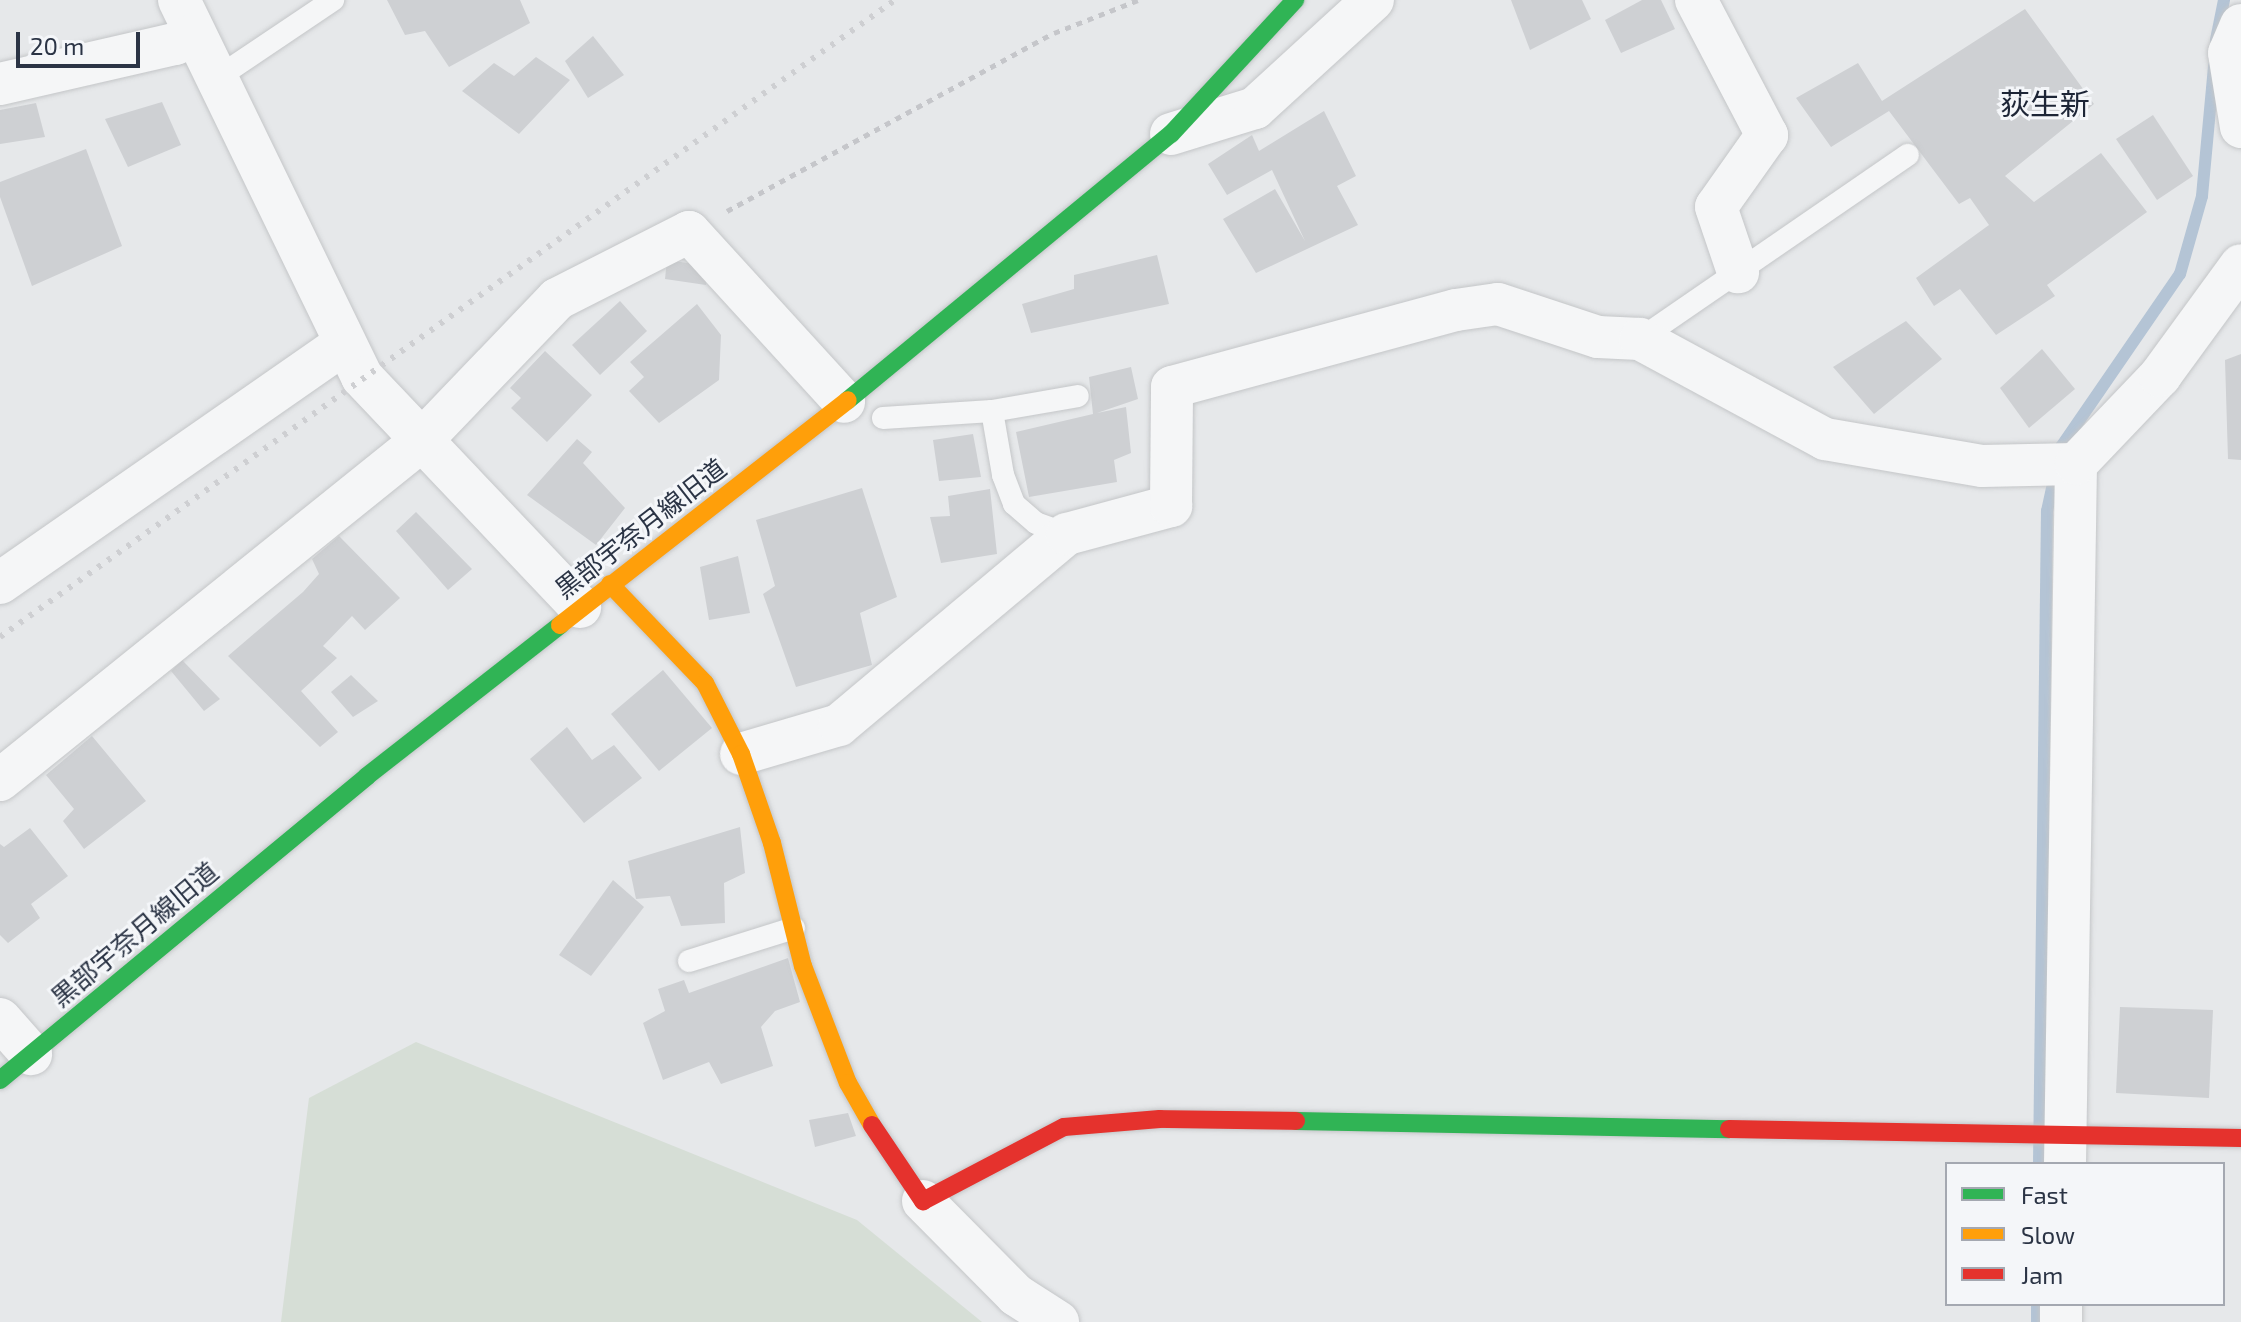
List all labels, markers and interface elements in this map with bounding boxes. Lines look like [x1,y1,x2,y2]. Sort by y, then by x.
scale bar [20,16,144,66]
text: 20 m [30,31,84,60]
district label: 荻生新 [2000,85,2090,121]
street label: 黒部宇奈月線旧道 [548,452,732,604]
street label: 黒部宇奈月線旧道 [44,855,224,1013]
legend [1945,1162,2225,1306]
text: Fast [2021,1180,2068,1209]
text: Slow [2021,1220,2075,1249]
text: Jam [2021,1260,2063,1289]

